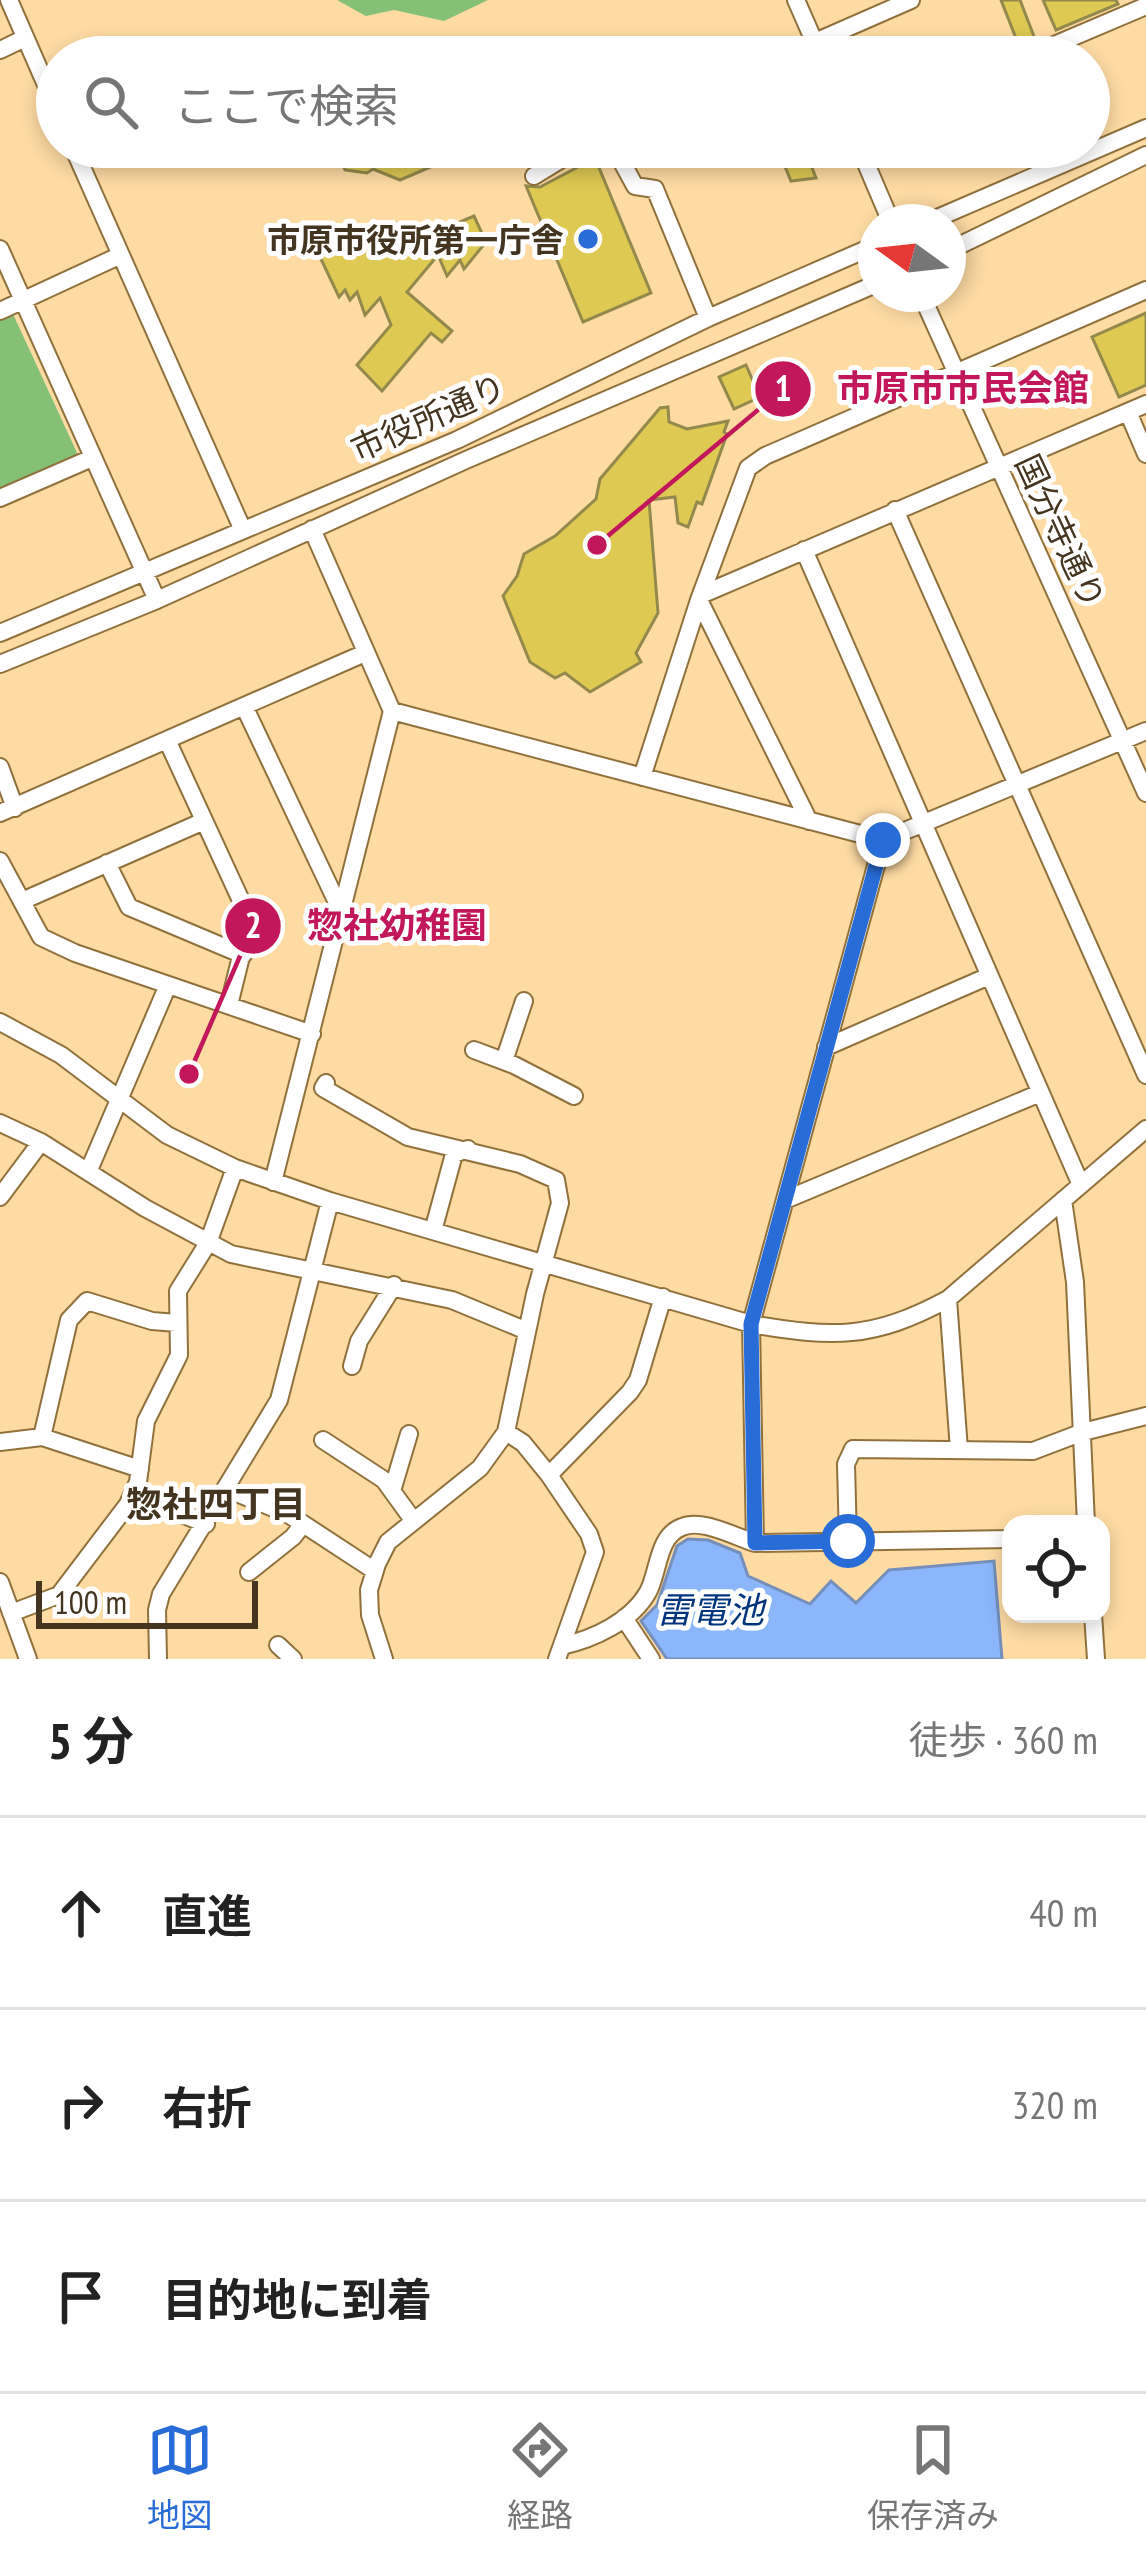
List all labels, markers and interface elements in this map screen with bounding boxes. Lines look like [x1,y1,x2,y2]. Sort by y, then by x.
search box [36,36,1110,168]
icon: search [78,69,144,135]
text: ここで検索 [174,76,399,134]
north arrow [858,204,966,312]
place label: 市原市役所第一庁舎 [267,218,564,261]
marker: 市原市役所第一庁舎 [575,226,601,252]
callout: 市原市市民会館 [753,353,1113,425]
street label: 市役所通り [344,364,512,470]
text: 1 [774,364,792,411]
text: 市原市市民会館 [837,364,1089,411]
street label: 国分寺通り [1007,447,1115,615]
route end [856,813,910,867]
callout: 惣社幼稚園 [223,890,511,962]
text: 2 [244,901,262,948]
text: 惣社幼稚園 [307,901,487,948]
district label: 惣社四丁目 [126,1480,306,1527]
route start [821,1514,875,1568]
map controls [1002,1515,1110,1623]
button: locate [1002,1515,1110,1623]
scale bar [36,1575,258,1628]
text: 100 m [54,1580,127,1623]
water label: 雷電池 [656,1586,767,1633]
text: 5 分 [48,1707,134,1773]
text: 徒歩 · 360 m [909,1714,1098,1765]
icon: ahead [48,1880,114,1946]
text: 直進 [162,1886,252,1944]
text: 40 m [1029,1887,1098,1938]
icon: right [48,2072,114,2138]
text: 右折 [162,2078,252,2136]
text: 320 m [1012,2079,1098,2130]
icon: arrive [48,2264,114,2330]
text: 目的地に到着 [162,2270,432,2328]
tab: 地図 [147,2417,213,2537]
tab: 経路 [507,2417,573,2537]
tab: 保存済み [867,2417,999,2537]

